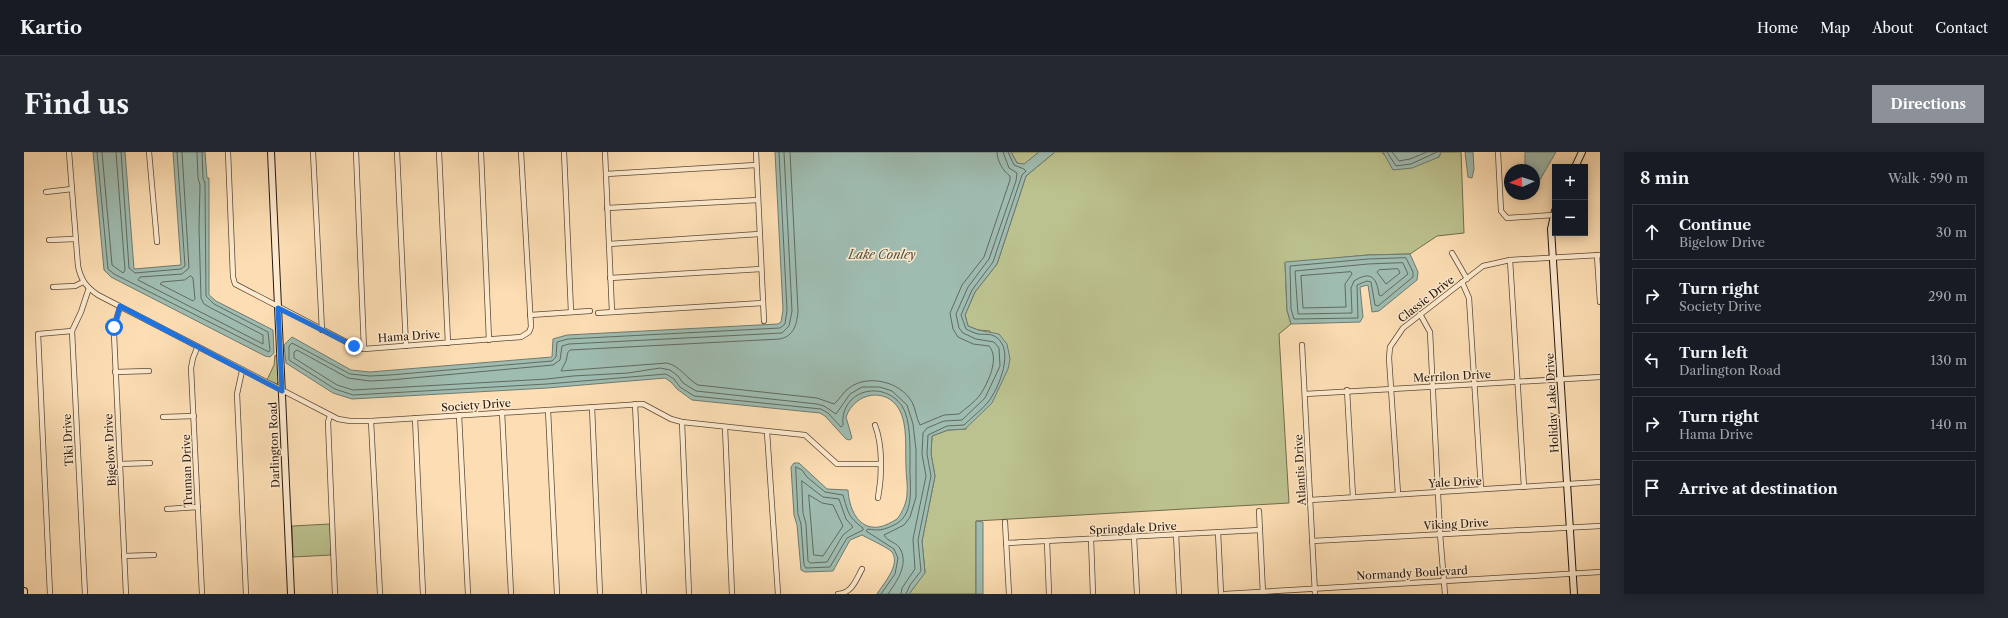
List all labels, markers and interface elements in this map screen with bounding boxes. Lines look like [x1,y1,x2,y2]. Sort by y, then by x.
text: Kartio [20,16,82,39]
text: Home [1757,19,1798,37]
text: Map [1820,19,1850,37]
text: About [1872,19,1913,37]
text: Contact [1935,19,1988,37]
button: Directions [1872,85,1984,123]
text: Find us [24,87,129,121]
north arrow [1504,164,1540,200]
map controls [1552,164,1588,236]
button: + [1552,164,1588,200]
text: 8 min [1640,168,1689,188]
text: Walk · 590 m [1888,170,1968,186]
button: − [1552,200,1588,236]
text: Continue [1679,215,1751,234]
icon: ahead [1641,221,1663,243]
text: 30 m [1936,224,1967,240]
text: Bigelow Drive [1679,234,1765,250]
water label: Lake Conley [847,247,916,262]
street label: Classic Drive [1395,273,1457,325]
text: Turn right [1679,279,1759,298]
icon: right [1641,285,1663,307]
text: 290 m [1928,288,1967,304]
text: Society Drive [1679,298,1762,314]
route start [105,318,123,336]
street label: Hama Drive [377,327,441,345]
route end [345,337,363,355]
text: Turn left [1679,343,1748,362]
icon: left [1641,349,1663,371]
text: 130 m [1931,352,1967,368]
street label: Holiday Lake Drive [1542,353,1562,453]
text: Darlington Road [1679,362,1781,378]
street label: Merrilon Drive [1413,367,1491,385]
street label: Society Drive [441,396,511,414]
street label: Darlington Road [265,401,283,488]
text: Turn right [1679,407,1759,426]
street label: Tiki Drive [60,413,76,467]
street label: Bigelow Drive [101,413,119,487]
icon: right [1641,413,1663,435]
text: 140 m [1930,416,1967,432]
text: Hama Drive [1679,426,1753,442]
street label: Truman Drive [179,434,195,508]
street label: Atlantis Drive [1291,434,1309,507]
street label: Yale Drive [1427,474,1482,490]
icon: arrive [1641,477,1663,499]
text: Arrive at destination [1679,479,1838,498]
street label: Viking Drive [1422,515,1489,533]
street label: Springdale Drive [1089,519,1177,537]
street label: Normandy Boulevard [1356,563,1468,583]

